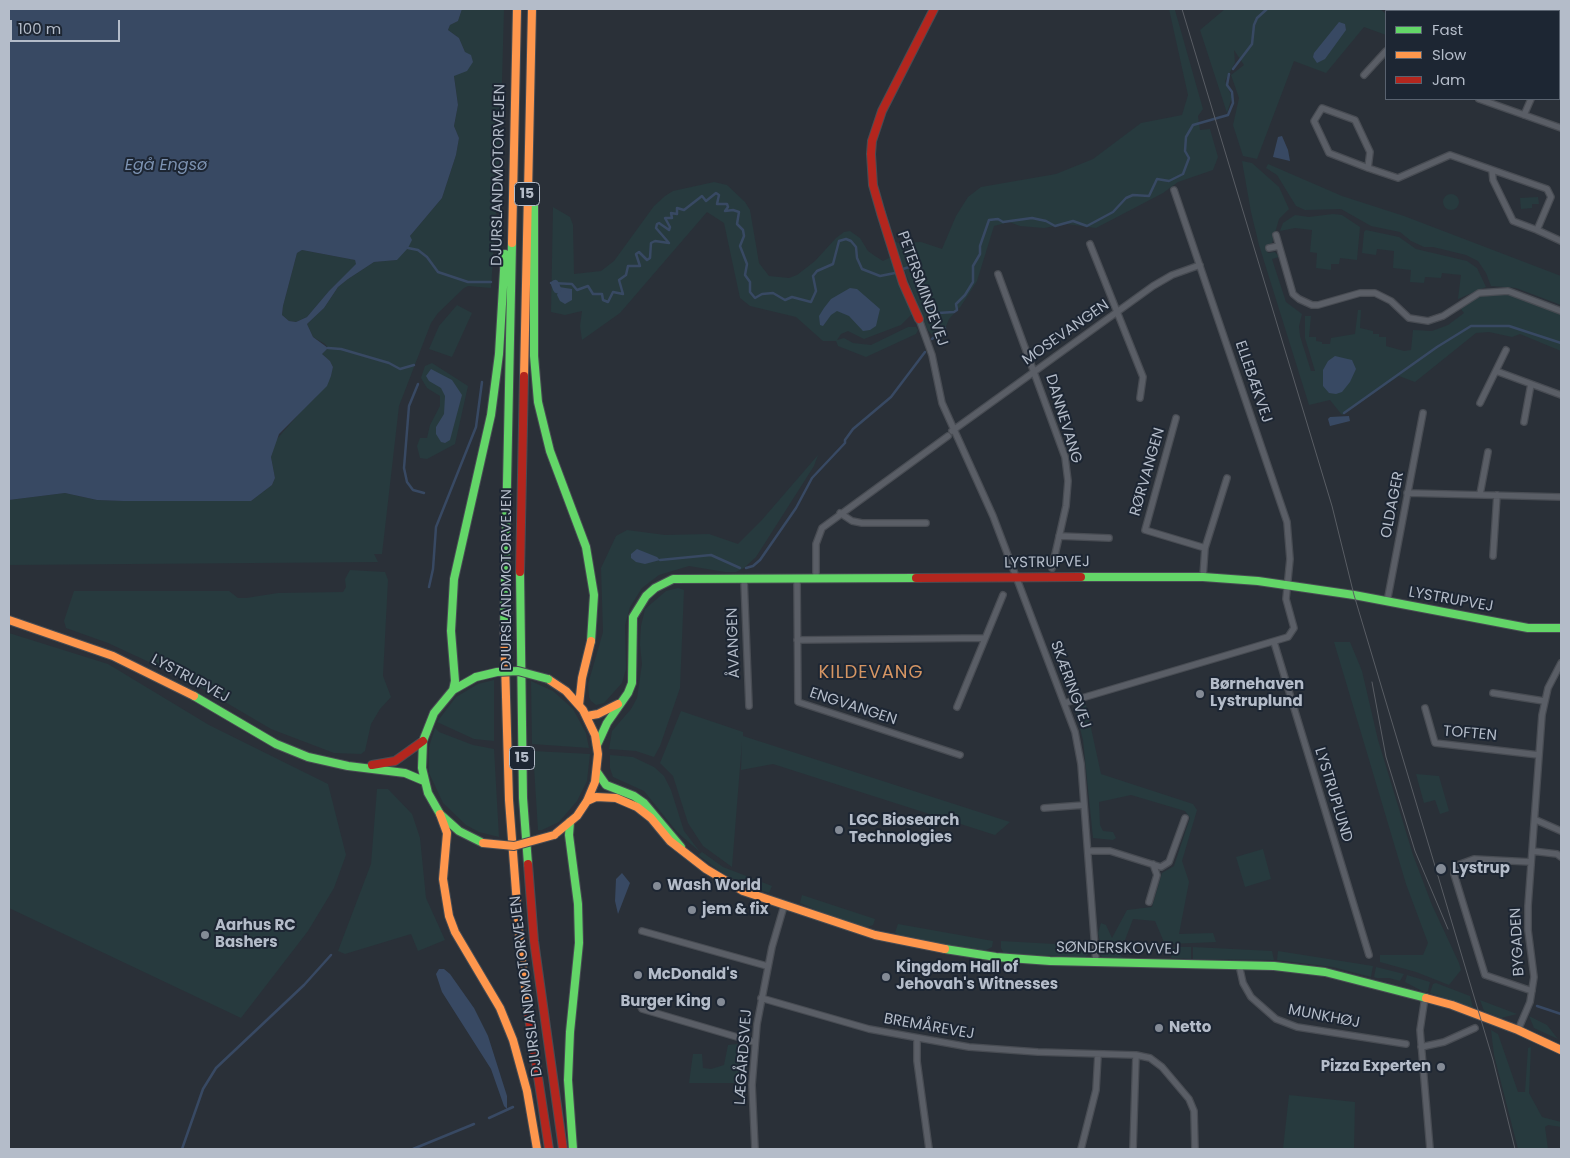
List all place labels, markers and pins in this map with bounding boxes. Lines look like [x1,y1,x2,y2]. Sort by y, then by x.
place label: Børnehaven Lystruplund [1210,676,1304,711]
marker: Børnehaven Lystruplund [1194,688,1206,700]
place label: LGC Biosearch Technologies [849,812,959,847]
marker: LGC Biosearch Technologies [833,824,845,836]
place label: Lystrup [1452,860,1510,878]
marker: Lystrup [1434,862,1448,876]
place label: Wash World [667,877,761,895]
marker: Wash World [651,880,663,892]
place label: jem & fix [702,901,769,919]
marker: jem & fix [686,904,698,916]
place label: Aarhus RC Bashers [215,917,296,952]
marker: Aarhus RC Bashers [199,929,211,941]
place label: Kingdom Hall of Jehovah's Witnesses [896,959,1058,994]
place label: McDonald's [648,966,738,984]
marker: McDonald's [632,969,644,981]
marker: Kingdom Hall of Jehovah's Witnesses [880,971,892,983]
place label: Burger King [620,993,711,1011]
marker: Burger King [715,996,727,1008]
place label: Netto [1169,1019,1211,1037]
marker: Netto [1153,1022,1165,1034]
place label: Pizza Experten [1321,1058,1431,1076]
marker: Pizza Experten [1435,1061,1447,1073]

